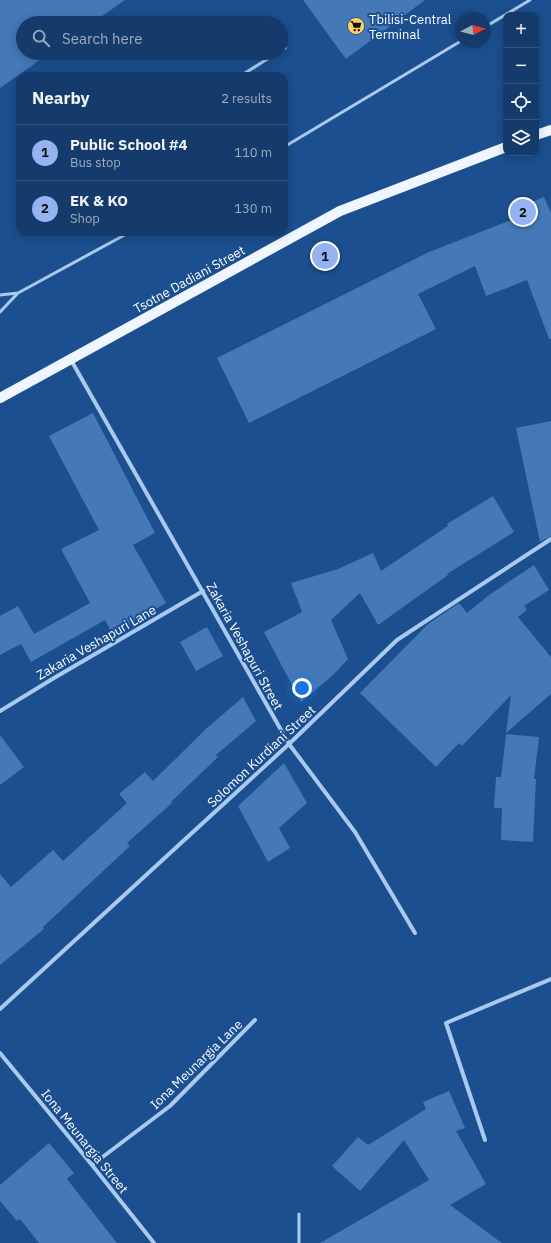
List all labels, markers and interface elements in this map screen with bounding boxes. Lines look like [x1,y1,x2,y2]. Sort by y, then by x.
place label: Tbilisi-Central Terminal [369,11,452,43]
north arrow [455,12,491,48]
map controls [503,12,539,156]
button: + [503,12,539,48]
search box [16,16,288,60]
supermarket icon: Tbilisi-Central Terminal [346,16,366,36]
icon: search [30,27,52,49]
text: Search here [62,29,142,48]
button: − [503,48,539,84]
button: locate [503,84,539,120]
text: Nearby [32,87,90,109]
text: 2 results [221,90,272,107]
button: layers [503,120,539,156]
text: Public School #4 [70,135,188,154]
text: 1 [41,144,49,161]
text: 110 m [234,144,272,161]
text: Bus stop [70,154,121,171]
text: EK & KO [70,191,128,210]
pin: 2 [510,197,536,227]
text: 2 [41,200,49,217]
text: 130 m [234,200,272,217]
text: Shop [70,210,100,227]
pin: 1 [312,241,338,271]
street label: Tsotne Dadiani Street [130,242,248,317]
street label: Zakaria Veshapuri Street [202,579,287,713]
street label: Zakaria Veshapuri Lane [33,601,159,684]
your location [292,678,312,698]
street label: Solomon Kurdiani Street [204,702,319,811]
street label: Iona Meunargia Lane [147,1016,246,1113]
street label: Iona Meunargia Street [37,1086,132,1197]

